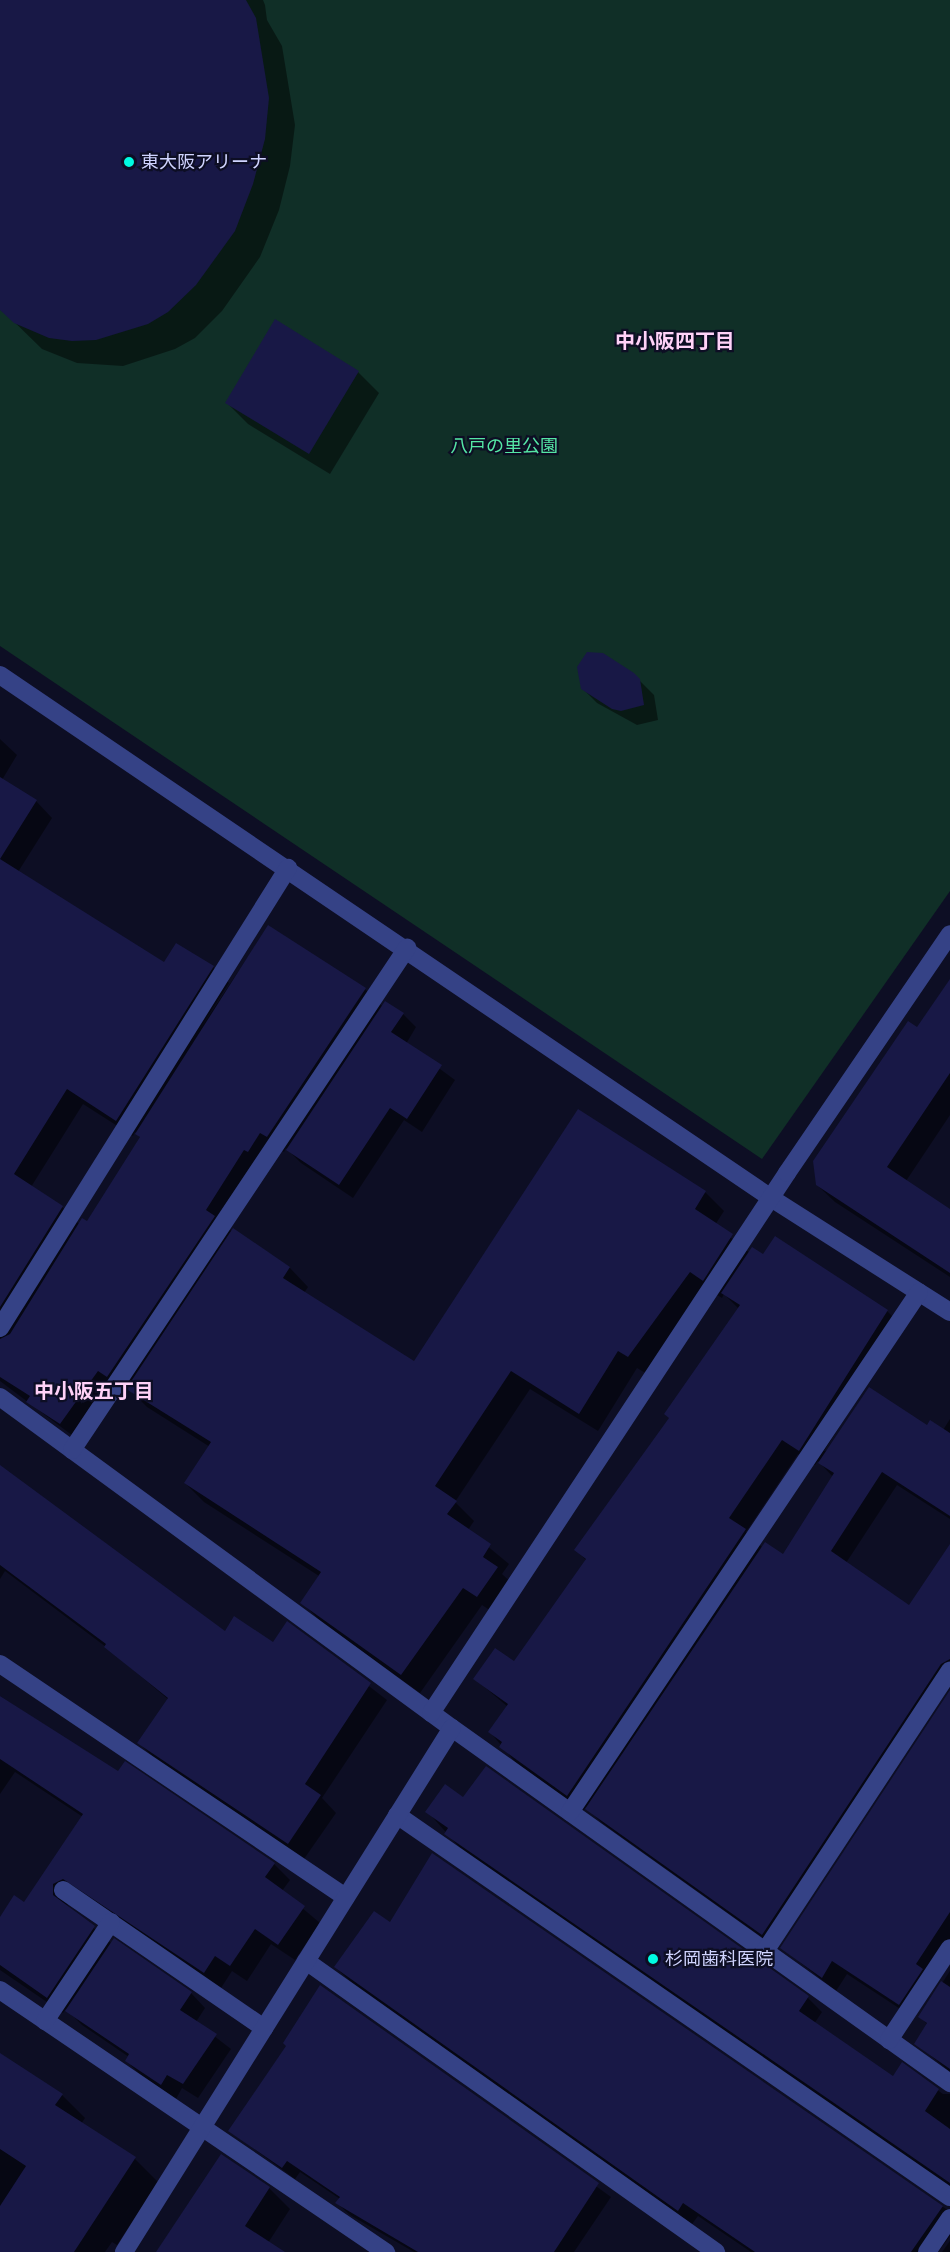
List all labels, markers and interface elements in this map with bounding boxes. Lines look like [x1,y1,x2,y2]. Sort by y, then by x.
place label: 東大阪アリーナ [141,151,267,173]
marker: 東大阪アリーナ [122,155,136,169]
district label: 中小阪四丁目 [615,329,735,353]
park label: 八戸の里公園 [450,435,558,457]
district label: 中小阪五丁目 [34,1379,154,1403]
place label: 杉岡歯科医院 [665,1948,773,1970]
marker: 杉岡歯科医院 [646,1952,660,1966]

